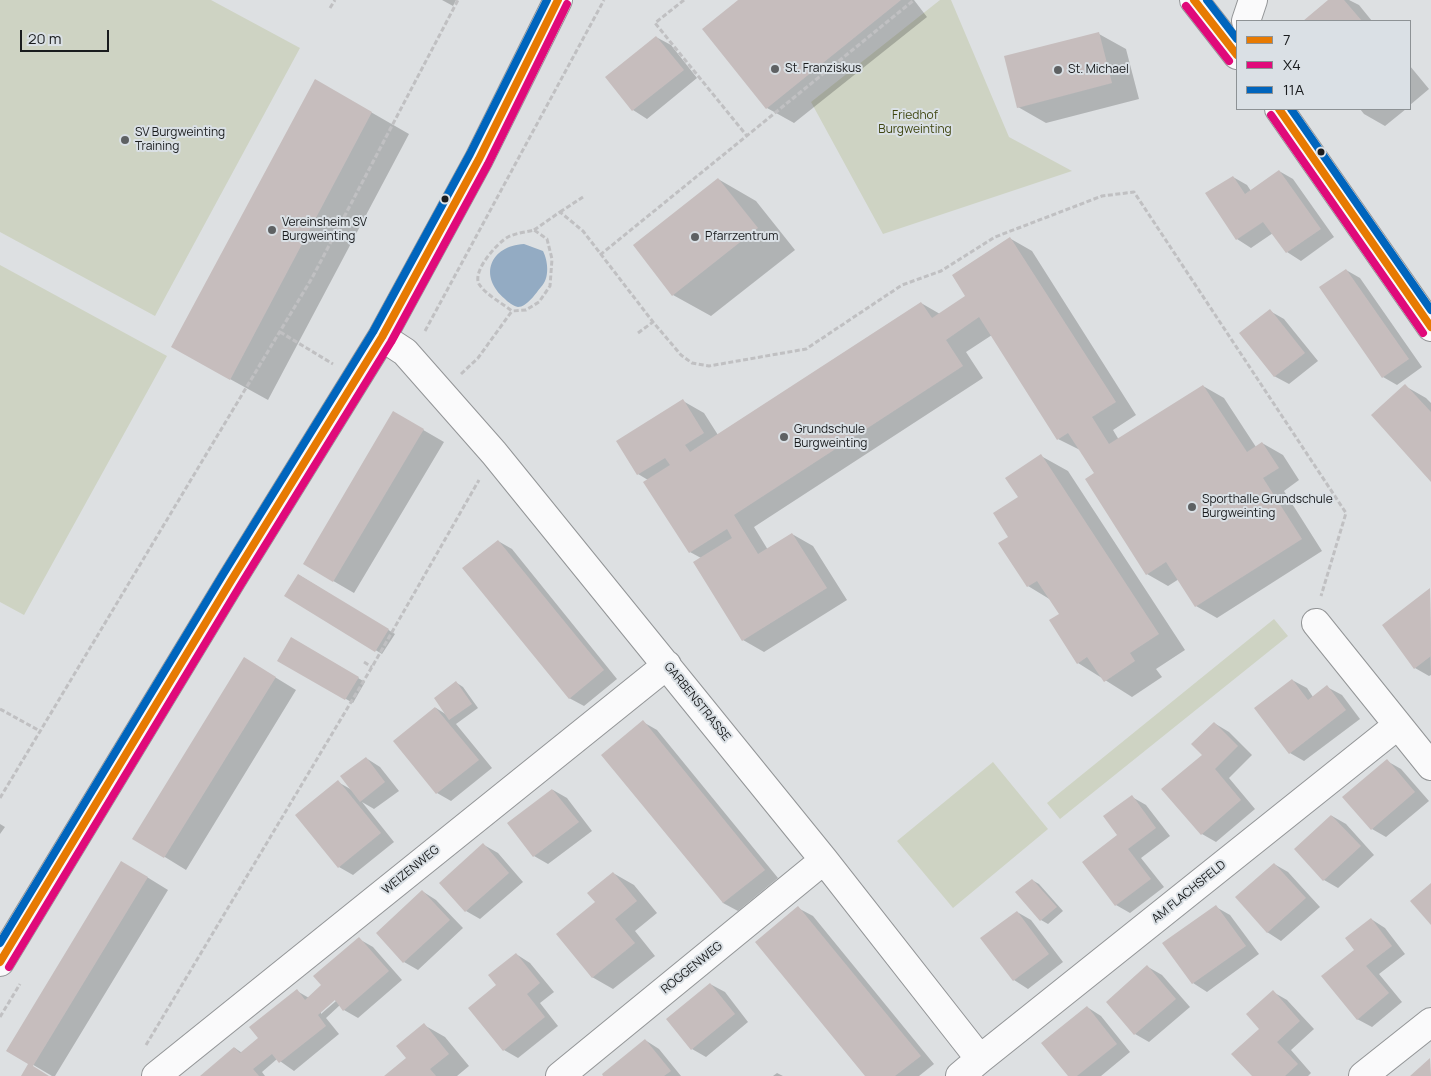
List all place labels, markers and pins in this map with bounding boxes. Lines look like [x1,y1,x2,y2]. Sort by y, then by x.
place label: St. Franziskus [785,62,861,76]
marker: St. Franziskus [769,63,781,75]
place label: St. Michael [1068,63,1129,77]
marker: St. Michael [1052,64,1064,76]
place label: SV Burgweinting Training [135,126,225,154]
marker: SV Burgweinting Training [119,134,131,146]
unlabelled marker [1316,147,1326,157]
unlabelled marker [440,194,450,204]
place label: Vereinsheim SV Burgweinting [282,216,367,244]
marker: Vereinsheim SV Burgweinting [266,224,278,236]
place label: Pfarrzentrum [705,230,778,244]
marker: Pfarrzentrum [689,231,701,243]
place label: Grundschule Burgweinting [794,423,867,451]
marker: Grundschule Burgweinting [778,431,790,443]
place label: Sporthalle Grundschule Burgweinting [1202,493,1333,521]
marker: Sporthalle Grundschule Burgweinting [1186,501,1198,513]

